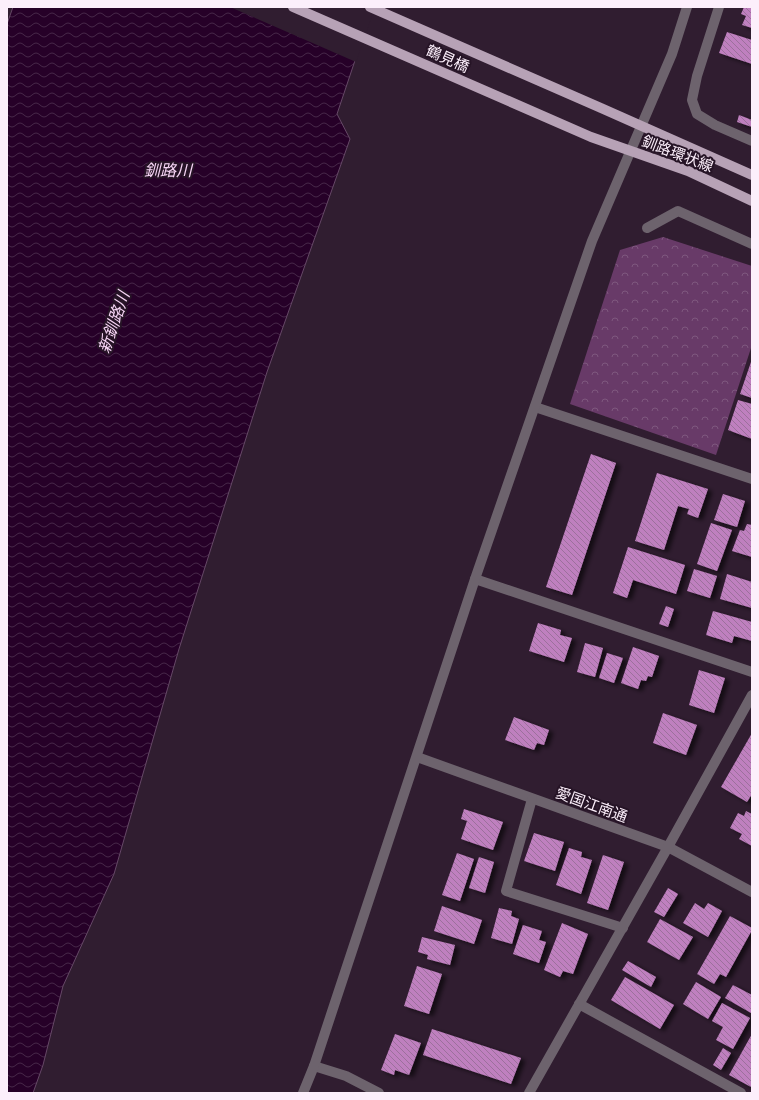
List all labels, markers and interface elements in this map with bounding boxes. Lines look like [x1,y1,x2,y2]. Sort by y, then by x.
street label: 鶴見橋 [424,41,472,75]
street label: 釧路環状線 [640,131,716,175]
water label: 釧路川 [144,160,194,179]
water label: 新釧路川 [94,287,133,355]
street label: 愛国江南通 [554,783,630,825]

